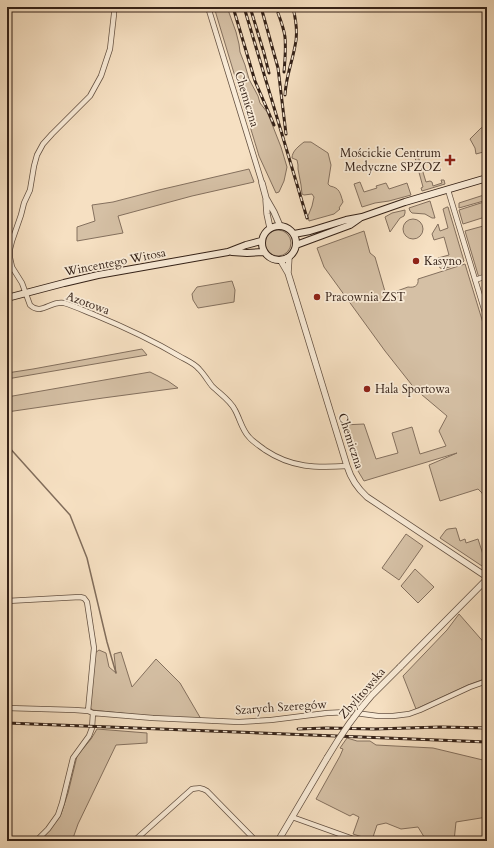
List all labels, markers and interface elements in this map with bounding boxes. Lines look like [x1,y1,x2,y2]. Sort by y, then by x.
street label: Chemiczna [231,69,263,130]
place label: Mościckie Centrum Medyczne SPZOZ [340,145,442,175]
marker: Mościckie Centrum Medyczne SPZOZ [444,154,456,166]
street label: Wincentego Witosa [62,244,168,280]
place label: Kasyno [424,253,462,269]
marker: Kasyno [411,256,421,266]
street label: Azotowa [64,288,113,319]
place label: Pracownia ZST [325,289,405,305]
marker: Pracownia ZST [312,292,322,302]
place label: Hala Sportowa [375,381,451,397]
marker: Hala Sportowa [362,384,372,394]
street label: Chemiczna [334,411,368,472]
street label: Zbylitowska [335,663,389,722]
street label: Szarych Szeregów [235,696,328,718]

